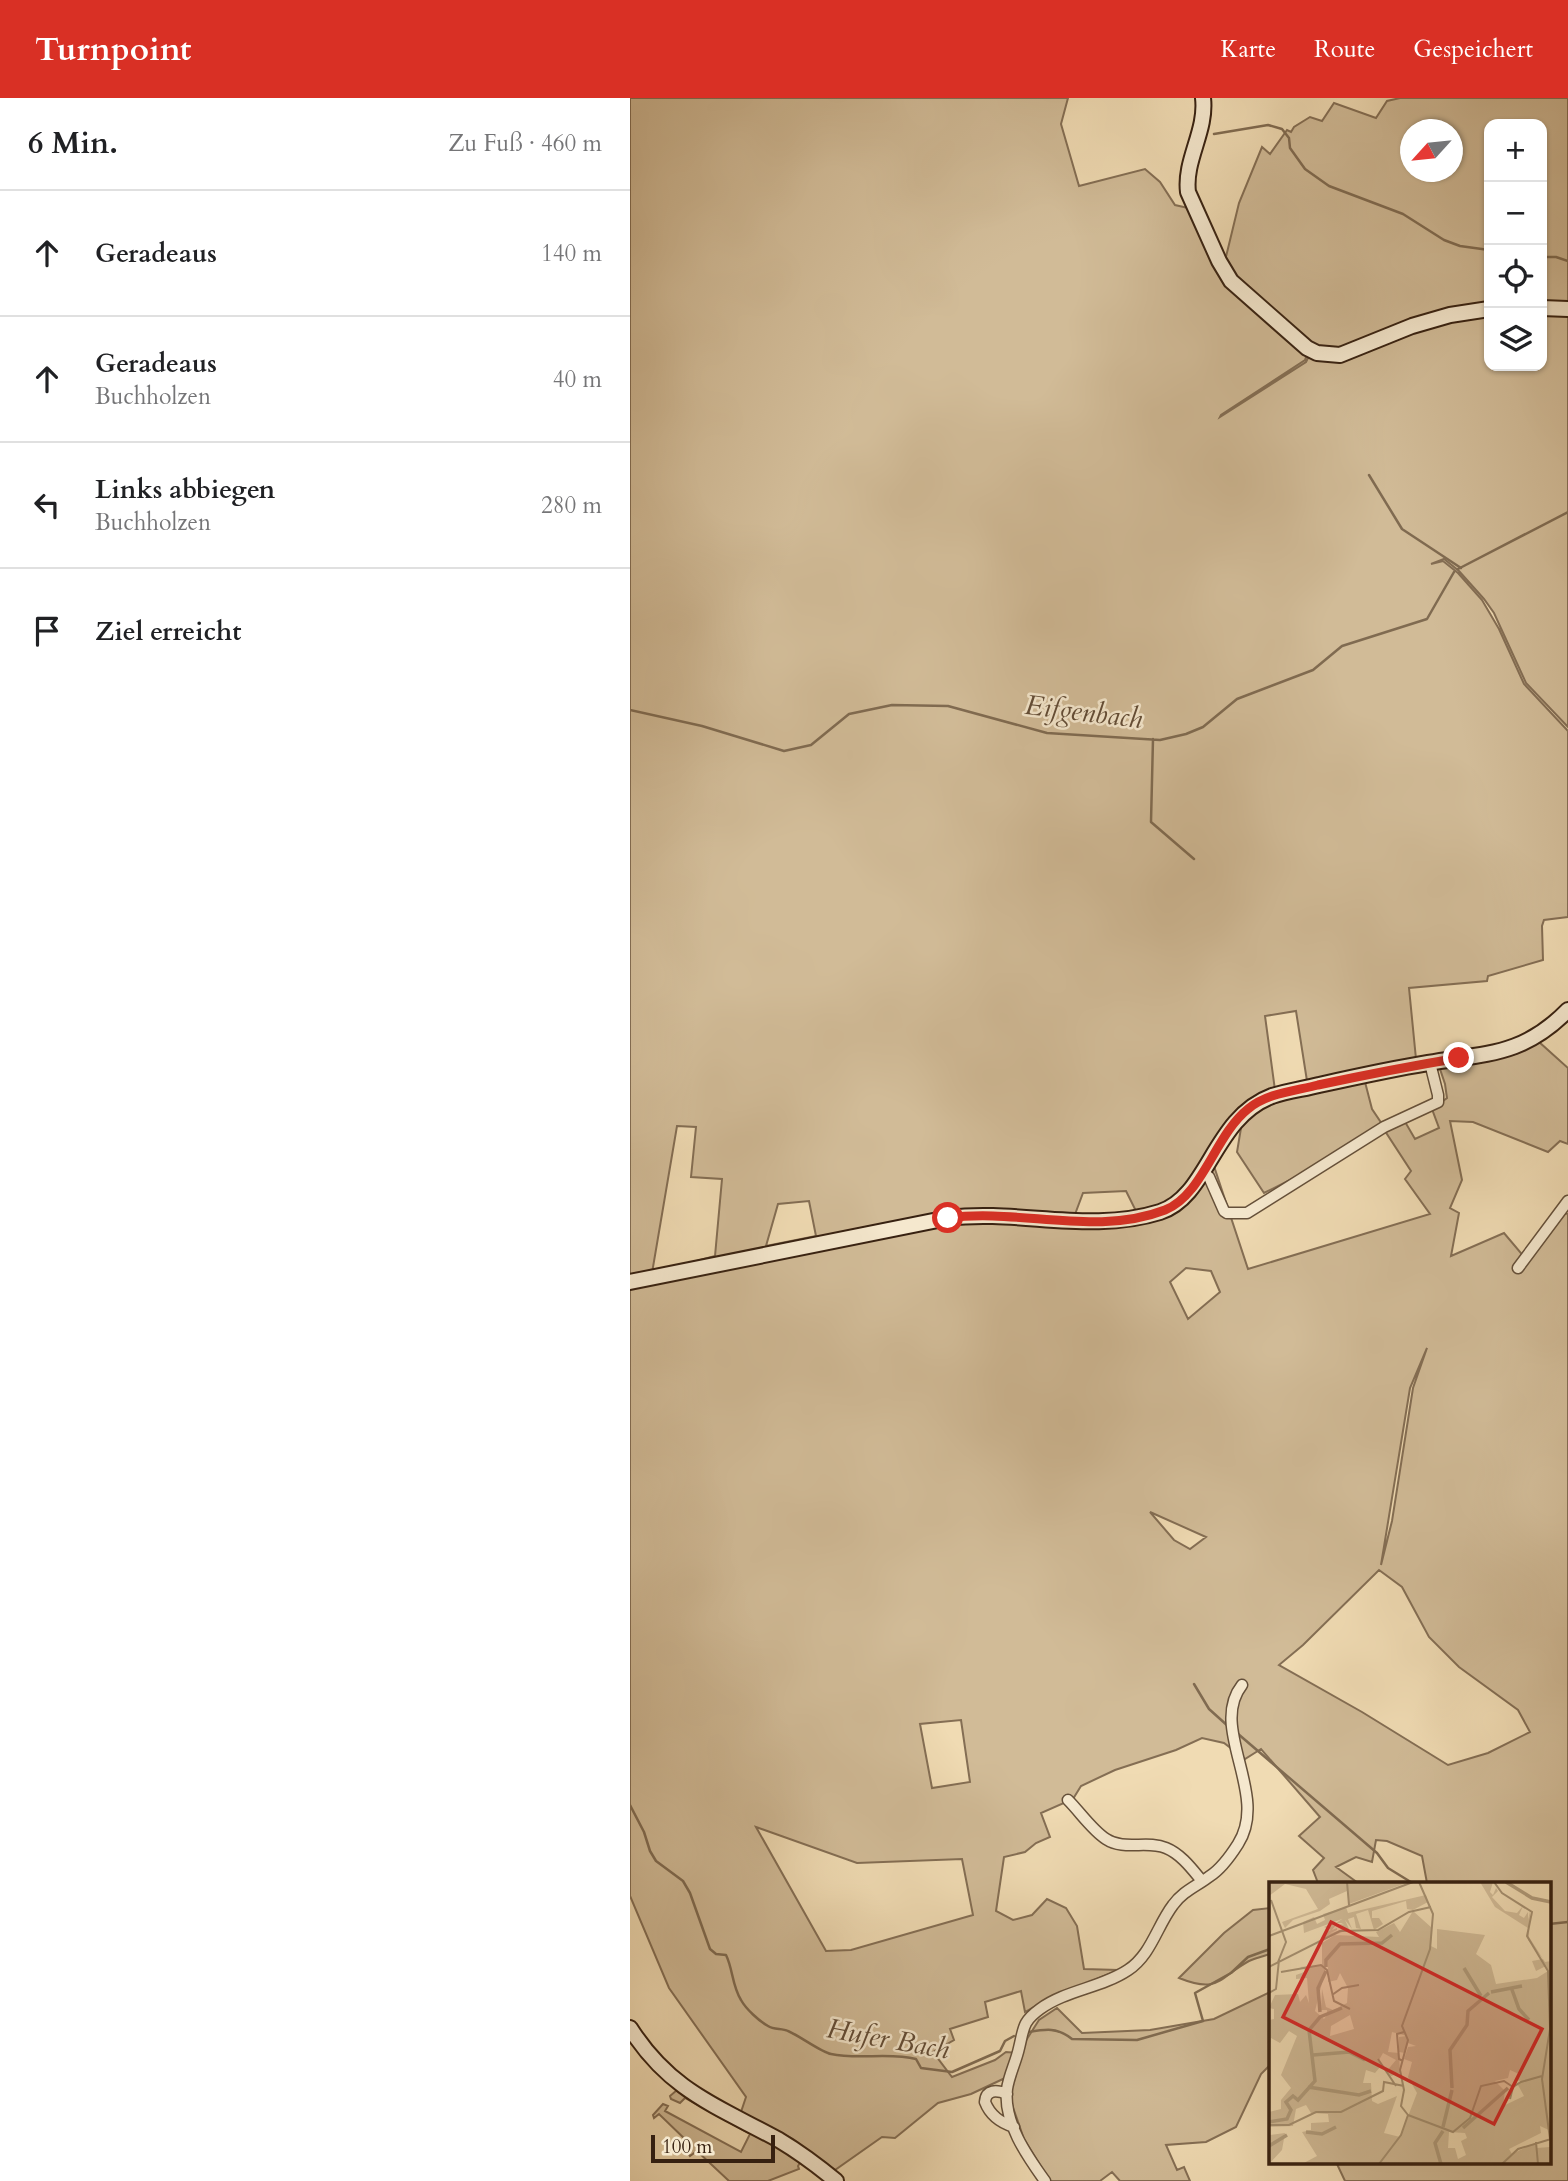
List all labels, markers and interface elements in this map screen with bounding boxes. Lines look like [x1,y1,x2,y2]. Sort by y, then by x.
text: Turnpoint [35,27,191,72]
text: Karte [1221,33,1276,66]
text: Route [1314,33,1375,66]
text: Gespeichert [1413,33,1533,66]
north arrow [1400,119,1463,182]
map controls [1484,119,1547,371]
button: + [1484,119,1547,182]
text: 6 Min. [28,123,118,164]
text: Zu Fuß · 460 m [448,128,602,159]
button: − [1484,182,1547,245]
icon: ahead [28,234,66,272]
text: Geradeaus [95,236,217,271]
text: 140 m [541,238,602,269]
button: locate [1484,245,1547,308]
button: layers [1484,308,1547,371]
text: Geradeaus [95,346,217,381]
icon: ahead [28,360,66,398]
text: 40 m [553,364,602,395]
text: Buchholzen [95,381,211,412]
text: Links abbiegen [95,472,275,507]
icon: left [28,486,66,524]
text: 280 m [541,490,602,521]
text: Buchholzen [95,507,211,538]
icon: arrive [28,612,66,650]
text: Ziel erreicht [95,614,241,649]
water label: Eifgenbach [1023,686,1145,738]
route end [1443,1042,1474,1073]
route start [932,1202,963,1233]
inset map [1269,1882,1550,2164]
water label: Hufer Bach [824,2010,953,2069]
scale bar [651,2132,775,2164]
text: 100 m [662,2134,712,2160]

